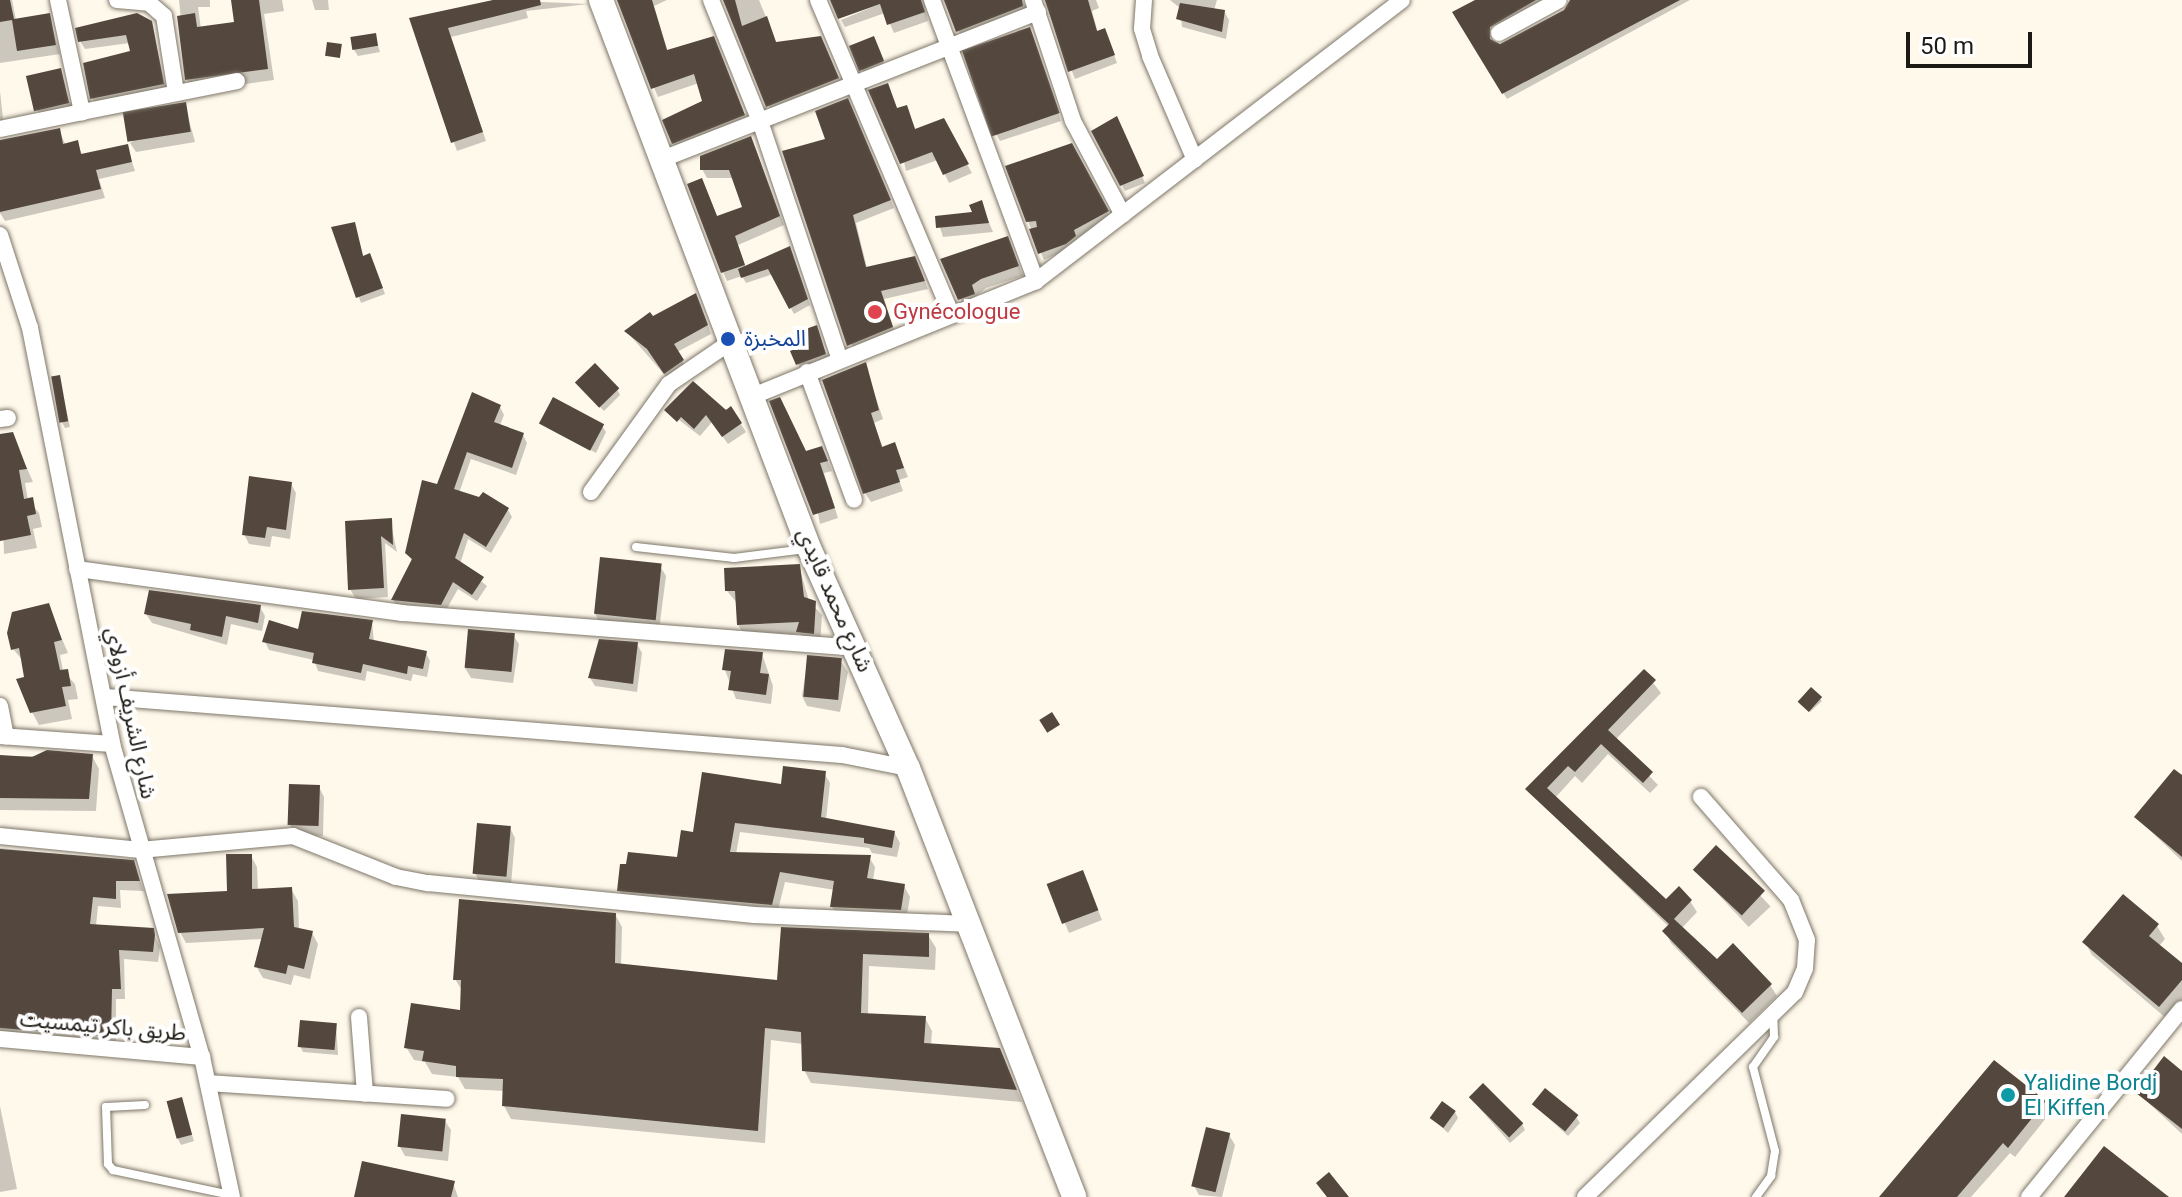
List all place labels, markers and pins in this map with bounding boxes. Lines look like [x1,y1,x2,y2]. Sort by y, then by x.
place label: Gynécologue [893,299,1020,325]
marker: Gynécologue [864,301,886,323]
place label: المخبزة [744,326,806,352]
marker: المخبزة [719,330,737,348]
place label: Yalidine Bordj El Kiffen [2024,1069,2157,1120]
marker: Yalidine Bordj El Kiffen [1999,1086,2017,1104]

